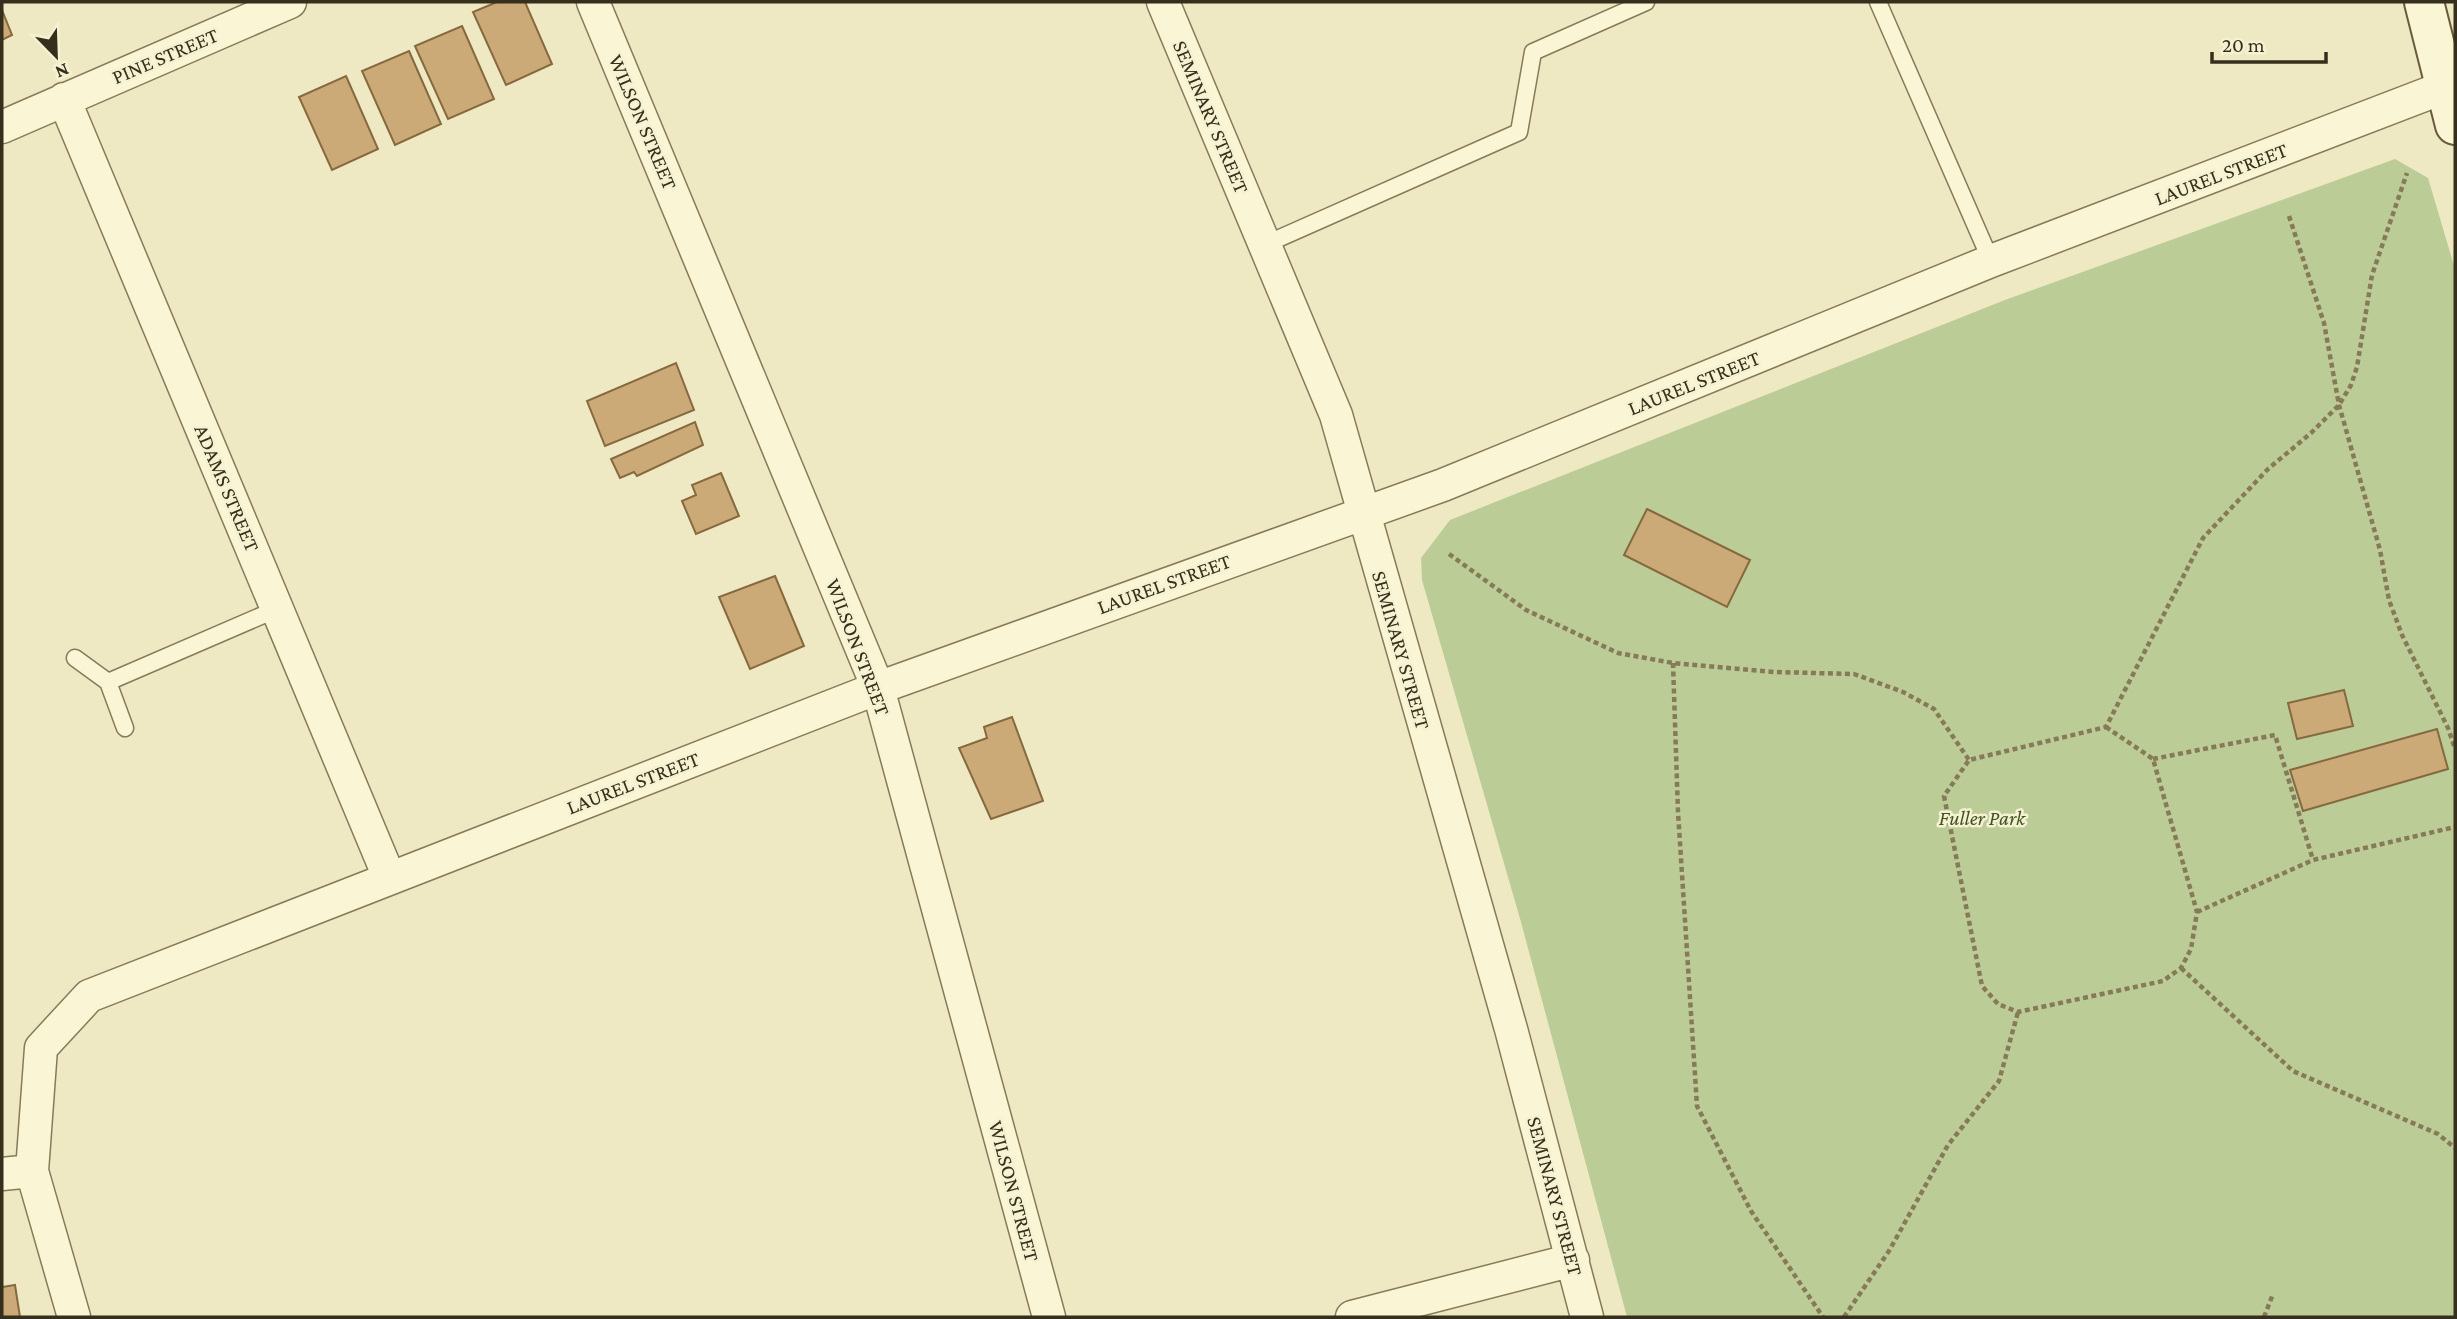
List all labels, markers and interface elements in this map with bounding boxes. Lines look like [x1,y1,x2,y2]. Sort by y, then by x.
north arrow [21,21,91,91]
scale bar [2212,21,2326,65]
street label: PINE STREET [108,23,222,89]
text: 20 m [2222,33,2265,57]
street label: SEMINARY STREET [1168,37,1254,198]
street label: WILSON STREET [604,51,683,194]
text: N [52,59,73,83]
street label: LAUREL STREET [2151,137,2291,210]
street label: LAUREL STREET [1624,345,1764,420]
street label: ADAMS STREET [189,421,265,556]
street label: LAUREL STREET [1094,549,1235,619]
street label: SEMINARY STREET [1367,568,1435,733]
street label: WILSON STREET [821,575,895,719]
street label: LAUREL STREET [563,746,703,819]
park label: Fuller Park [1939,806,2026,830]
street label: SEMINARY STREET [1522,1114,1588,1279]
street label: WILSON STREET [984,1118,1044,1265]

